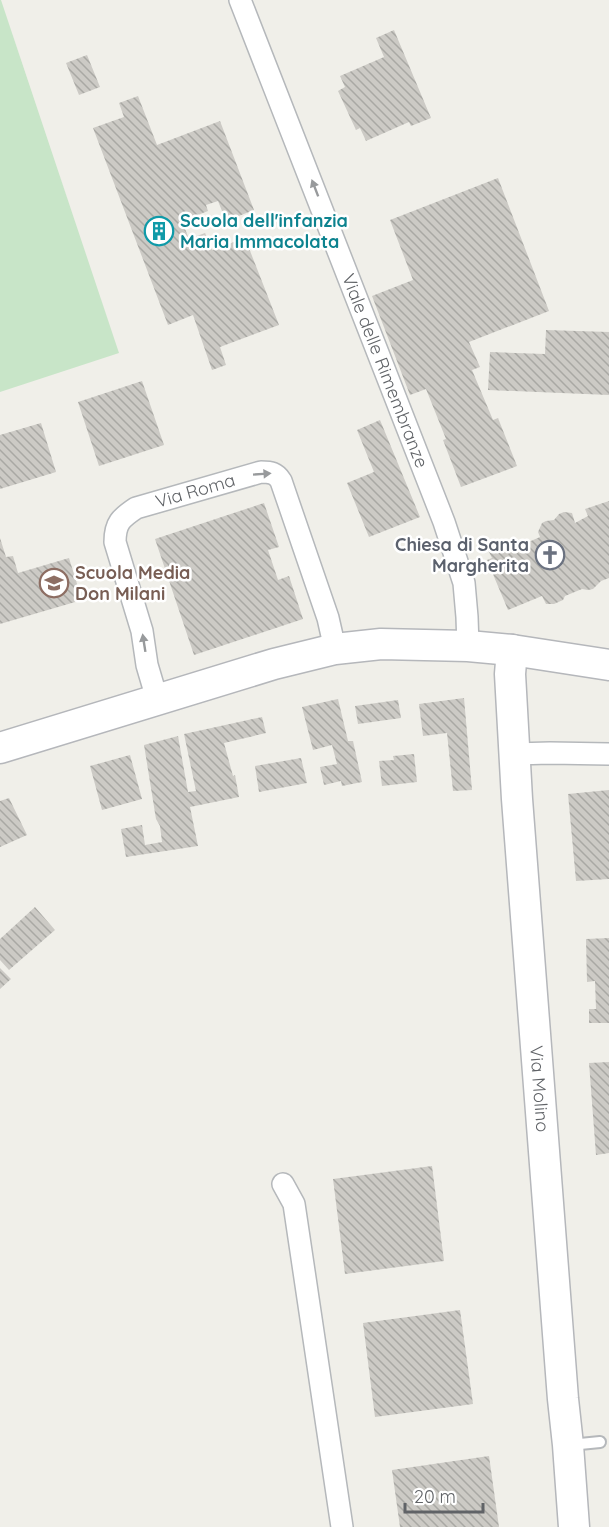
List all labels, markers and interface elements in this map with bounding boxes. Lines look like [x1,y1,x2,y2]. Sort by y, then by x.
one-way arrow [309,179,319,197]
place label: Scuola dell'infanzia Maria Immacolata [180,209,348,253]
building icon: Scuola dell'infanzia Maria Immacolata [143,215,175,247]
street label: Viale delle Rimembranze [337,270,434,471]
street label: Via Roma [153,468,238,513]
one-way arrow [253,469,272,478]
place label: Chiesa di Santa Margherita [395,533,529,577]
church icon: Chiesa di Santa Margherita [534,539,566,571]
place label: Scuola Media Don Milani [75,561,190,605]
school or university icon: Scuola Media Don Milani [38,567,70,599]
one-way arrow [139,633,148,652]
street label: Via Molino [525,1045,555,1133]
scale bar [405,1476,483,1514]
text: 20 m [414,1485,456,1508]

